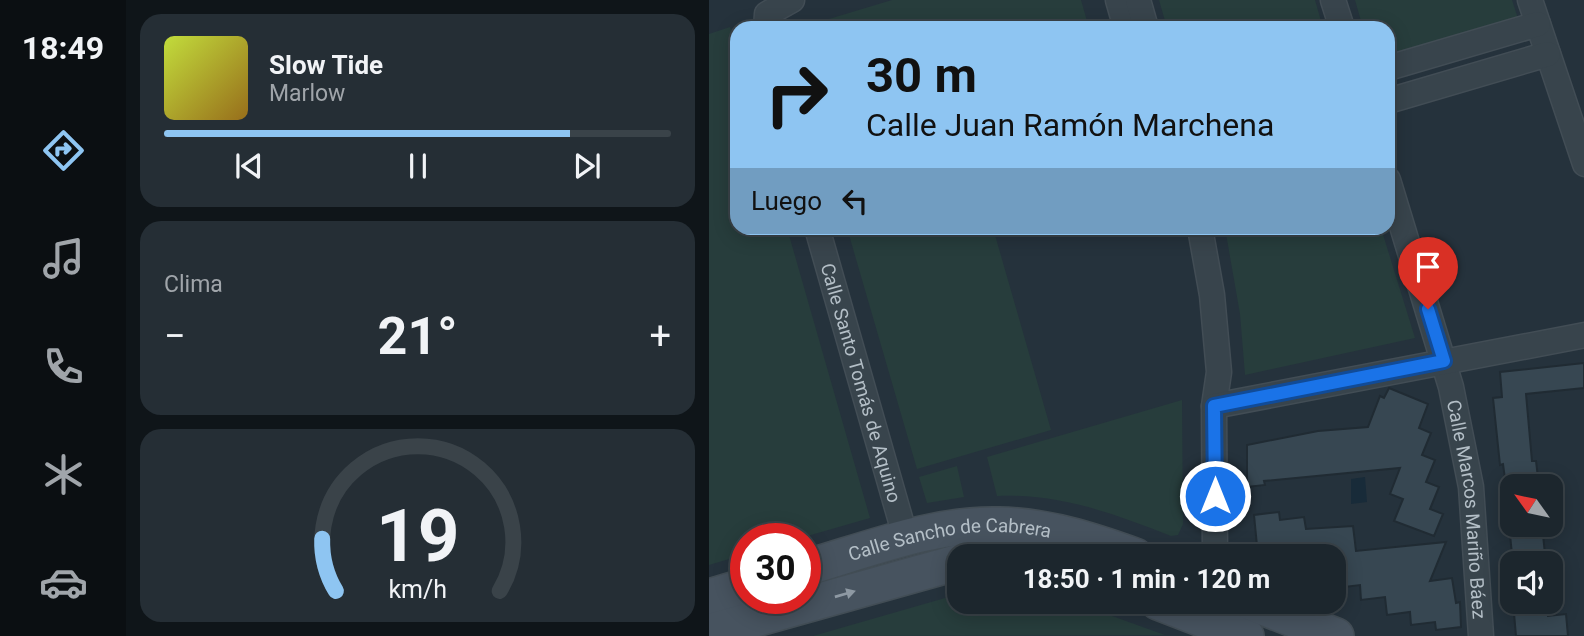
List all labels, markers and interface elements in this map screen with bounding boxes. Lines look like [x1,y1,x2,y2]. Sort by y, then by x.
text: 18:49 [22,29,104,67]
text: 30 m [866,47,977,104]
icon: right [751,49,842,140]
text: Slow Tide [269,50,383,80]
text: Marlow [269,80,345,107]
text: Calle Juan Ramón Marchena [866,106,1274,144]
icon: directions [39,126,88,175]
icon: previous [230,147,268,185]
icon: pause [399,147,437,185]
icon: next [568,147,606,185]
icon: left [836,182,874,220]
text: Luego [751,186,822,216]
icon: music [39,234,88,283]
pin [1398,237,1458,309]
icon: arrive [1409,248,1447,286]
street label: Calle Santo Tomás de Aquino [816,260,906,505]
text: Clima [164,271,223,298]
text: 21° [378,306,458,367]
text: − [164,314,186,358]
text: + [649,314,671,358]
icon: phone [39,342,88,391]
street label: Calle Marcos Mariño Báez [1442,398,1491,620]
icon: climate [39,450,88,499]
position arrow [1178,459,1252,533]
north arrow [1500,474,1563,537]
map controls [1500,474,1563,614]
text: 19 [376,494,459,580]
street label: Calle Sancho de Cabrera [845,514,1053,566]
speed limit sign: 30 [730,523,821,614]
button: sound [1500,551,1563,614]
icon: car [39,558,88,607]
text: 18:50 · 1 min · 120 m [1023,564,1270,594]
text: km/h [388,575,447,604]
one-way arrow [835,588,856,598]

